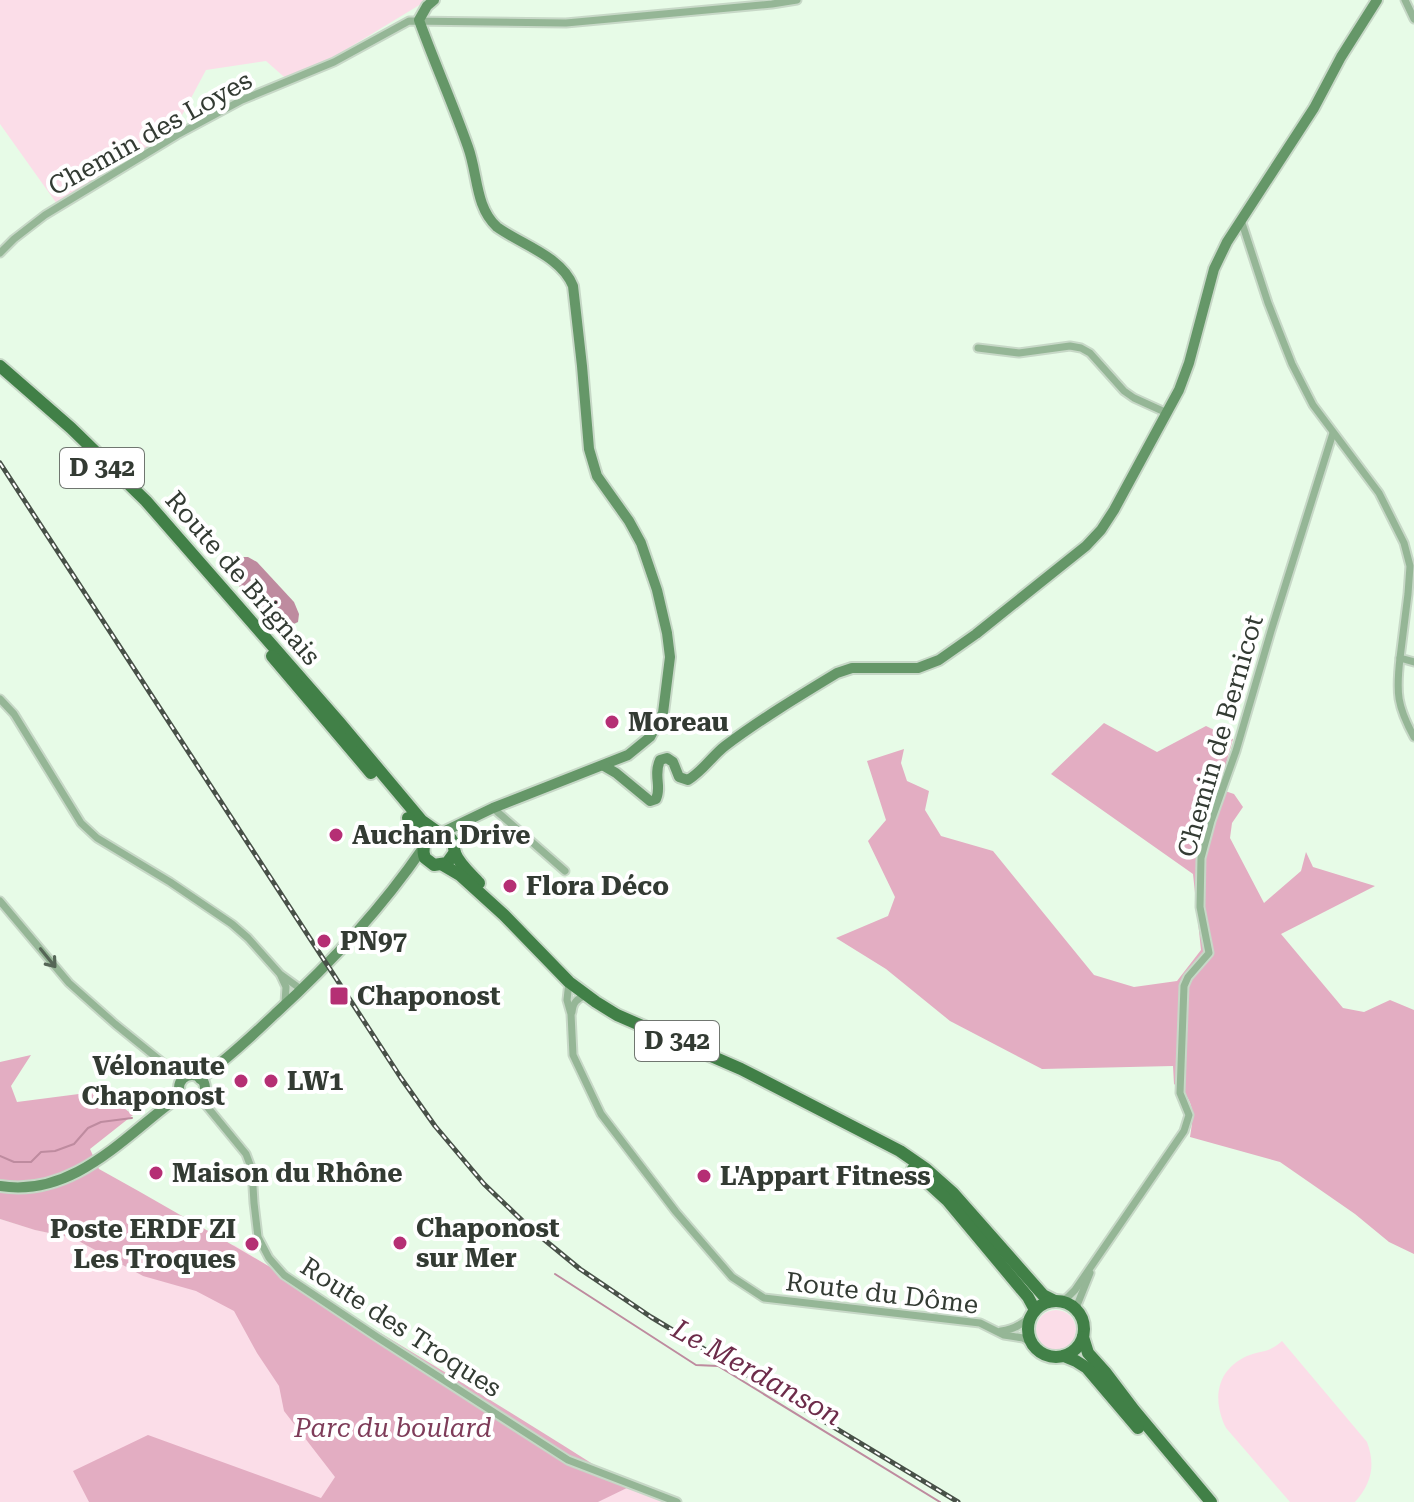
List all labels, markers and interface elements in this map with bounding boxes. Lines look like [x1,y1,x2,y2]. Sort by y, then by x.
street label: Chemin des Loyes [43,65,257,201]
road number: D 342 [60,448,144,488]
street label: Route de Brignais [159,485,327,671]
street label: Chemin de Bernicot [1171,611,1269,860]
place label: Moreau [628,707,729,737]
marker: Moreau [603,713,621,731]
place label: Auchan Drive [352,820,531,850]
marker: Auchan Drive [327,826,345,844]
place label: Flora Déco [526,871,669,901]
marker: Flora Déco [501,877,519,895]
place label: PN97 [340,926,407,956]
marker: PN97 [315,932,333,950]
one-way arrow [39,947,57,967]
place label: Chaponost [357,981,501,1011]
marker: Chaponost [328,985,350,1007]
road number: D 342 [635,1021,719,1061]
place label: Vélonaute Chaponost [82,1051,225,1111]
place label: LW1 [287,1066,344,1096]
marker: Vélonaute Chaponost [232,1072,250,1090]
marker: LW1 [262,1072,280,1090]
place label: Maison du Rhône [172,1158,403,1188]
place label: L'Appart Fitness [720,1161,931,1191]
marker: Maison du Rhône [147,1164,165,1182]
marker: L'Appart Fitness [695,1167,713,1185]
place label: Chaponost sur Mer [416,1213,560,1273]
place label: Poste ERDF ZI Les Troques [50,1214,236,1274]
marker: Chaponost sur Mer [391,1234,409,1252]
marker: Poste ERDF ZI Les Troques [243,1235,261,1253]
street label: Route des Troques [295,1251,507,1403]
street label: Route du Dôme [784,1266,980,1320]
water label: Le Merdanson [665,1312,847,1433]
park label: Parc du boulard [293,1413,492,1443]

